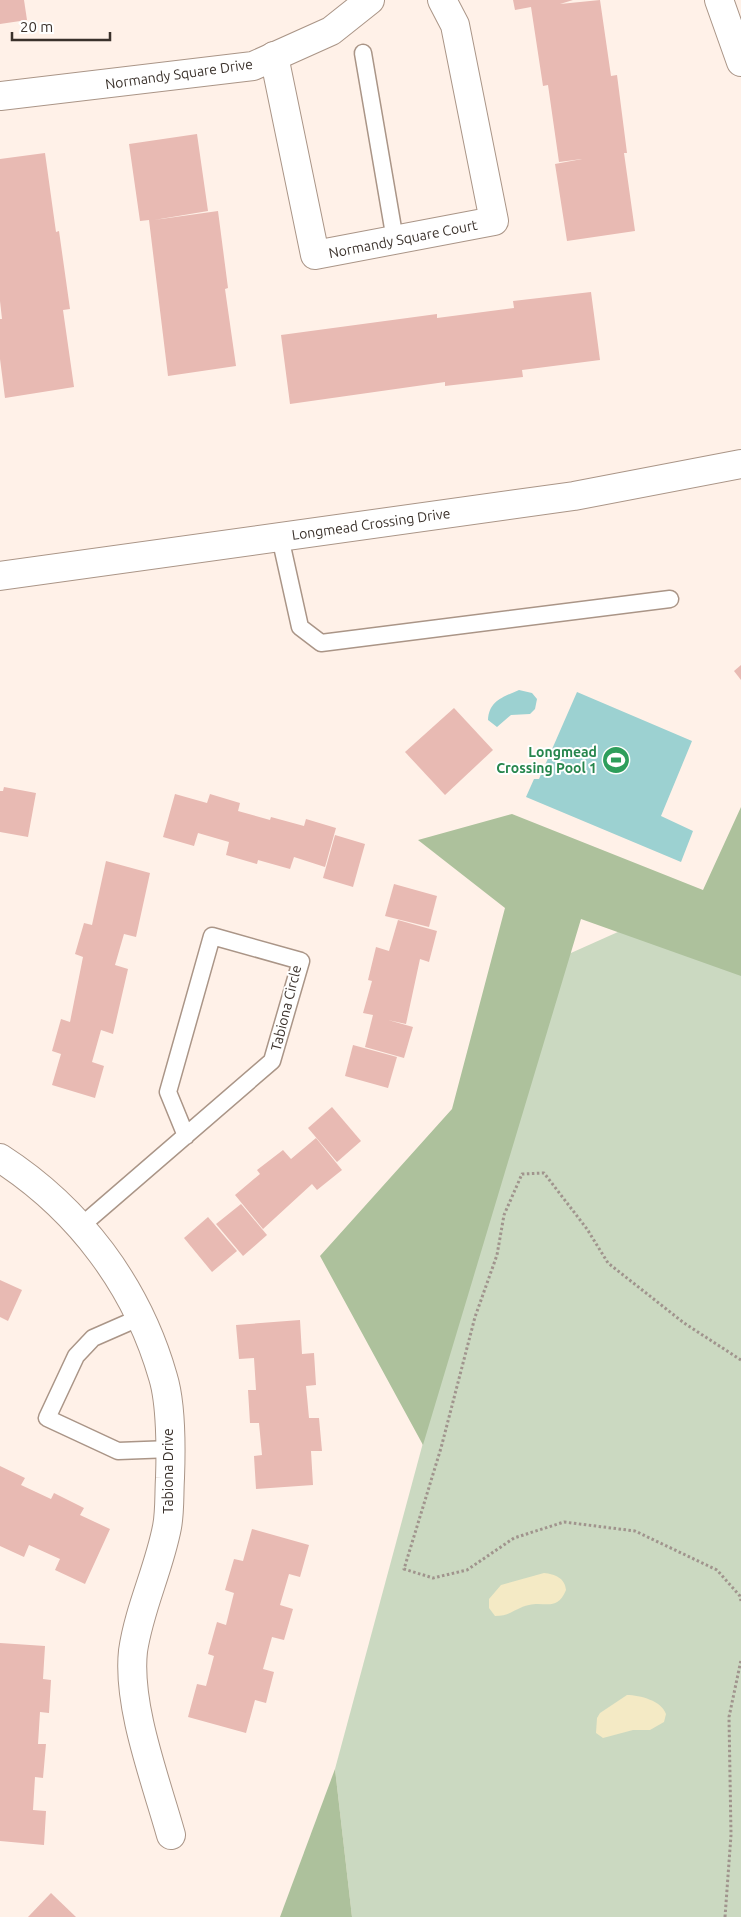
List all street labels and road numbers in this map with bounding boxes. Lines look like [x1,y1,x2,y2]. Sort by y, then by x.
street label: Normandy Square Drive [104,56,254,92]
street label: Normandy Square Court [327,217,479,261]
street label: Longmead Crossing Drive [291,505,451,543]
street label: Tabiona Circle [268,963,304,1053]
street label: Tabiona Drive [160,1428,176,1514]

